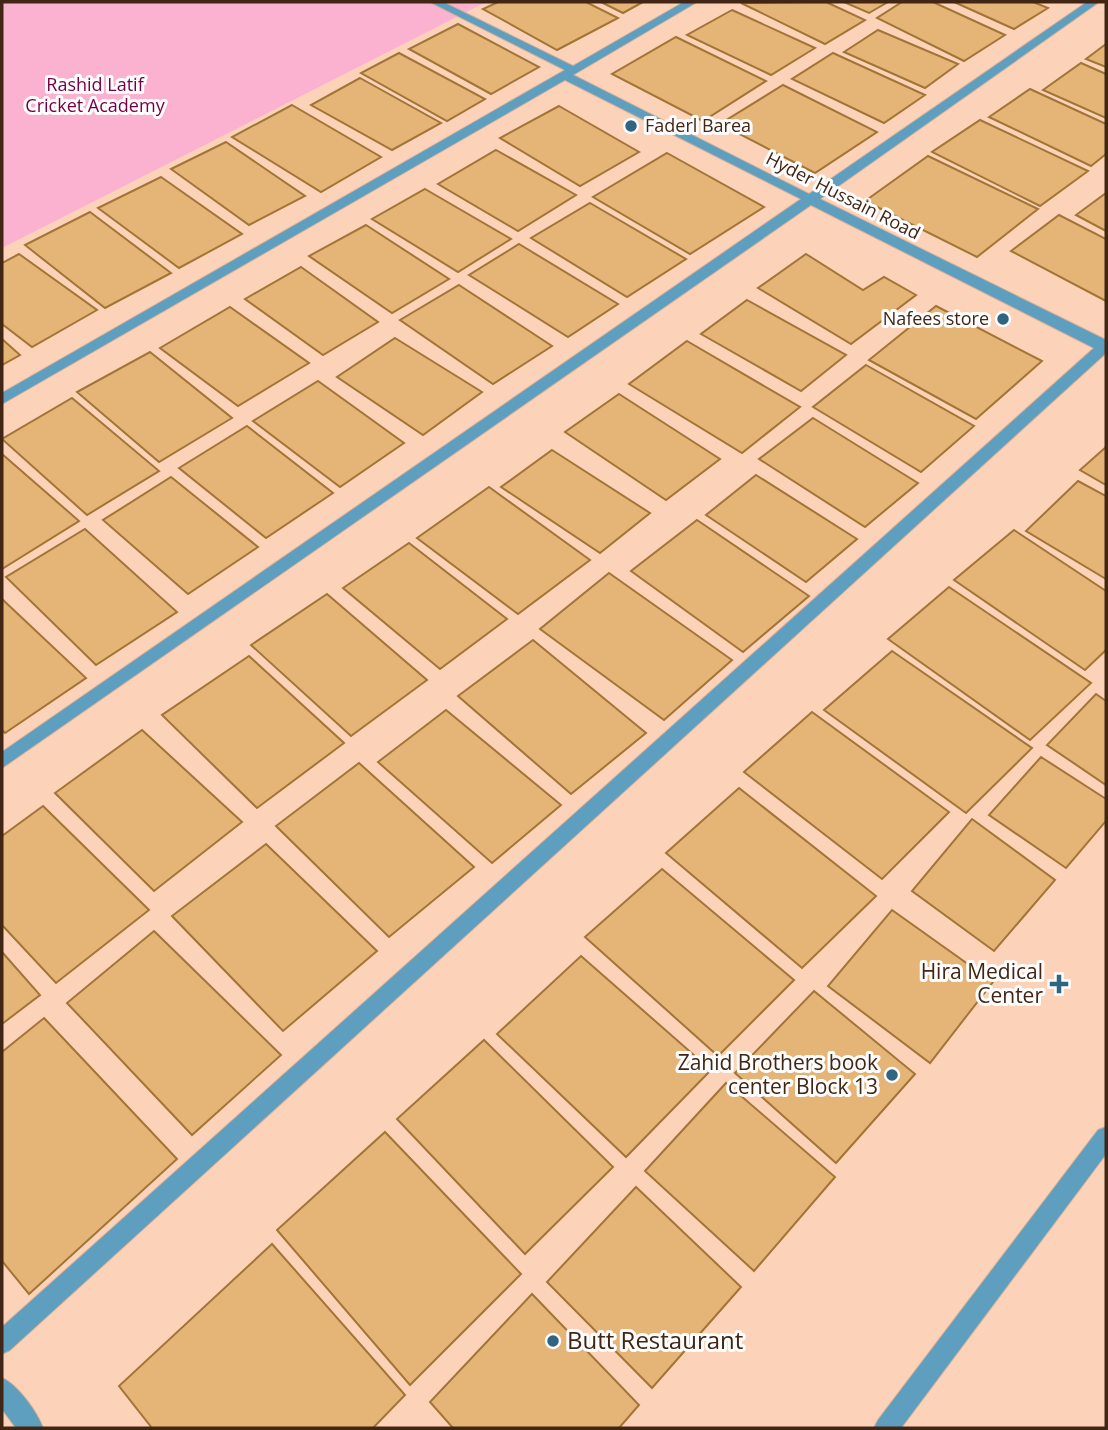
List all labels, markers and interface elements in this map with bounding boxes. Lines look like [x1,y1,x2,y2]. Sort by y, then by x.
park label: Rashid Latif Cricket Academy [25,72,166,117]
place label: Faderl Barea [645,113,751,137]
marker: Faderl Barea [623,118,639,134]
street label: Hyder Hussain Road [762,146,925,244]
place label: Nafees store [883,306,989,330]
marker: Nafees store [995,311,1011,327]
place label: Hira Medical Center [921,957,1043,1009]
marker: Hira Medical Center [1049,974,1069,994]
place label: Zahid Brothers book center Block 13 [678,1048,878,1100]
marker: Zahid Brothers book center Block 13 [884,1067,900,1083]
place label: Butt Restaurant [567,1323,743,1356]
marker: Butt Restaurant [545,1333,561,1349]

